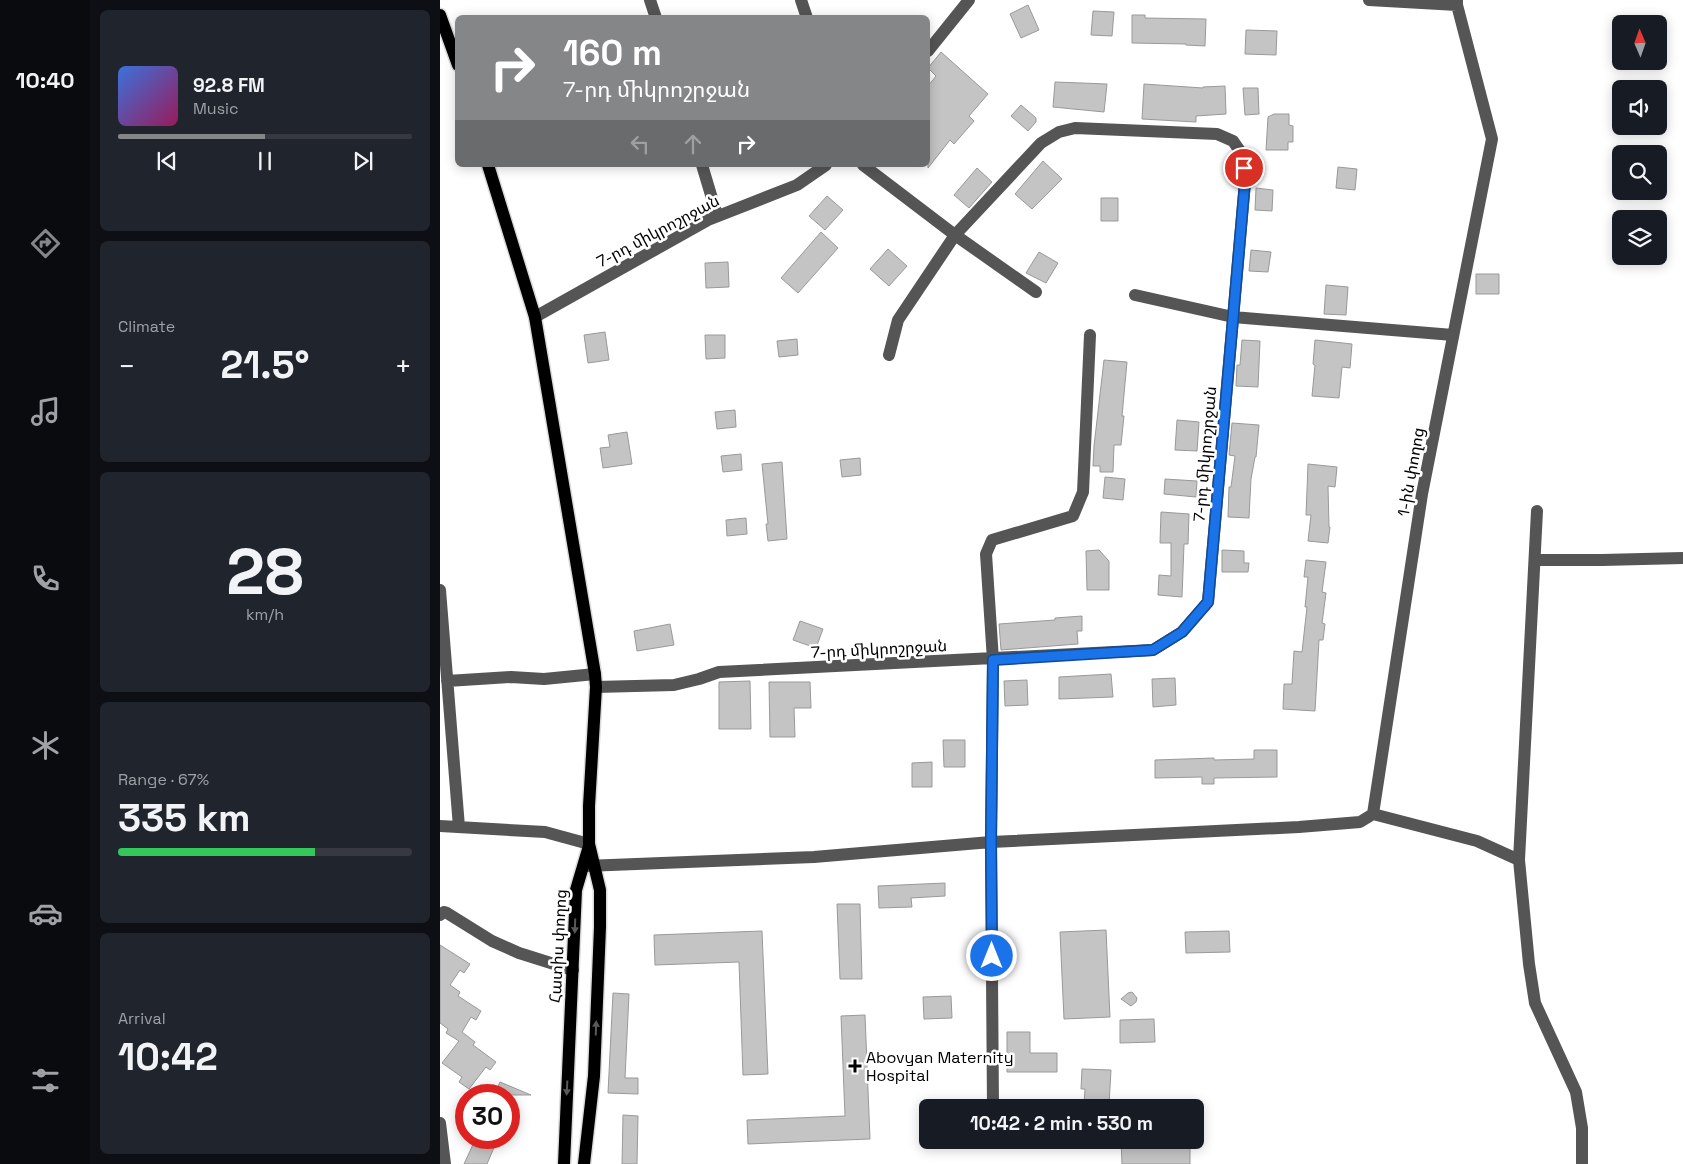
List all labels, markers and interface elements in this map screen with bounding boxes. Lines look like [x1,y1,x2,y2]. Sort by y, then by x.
north arrow [1612,15,1668,70]
map controls [1612,15,1667,265]
text: 160 m [563,31,662,75]
icon: right [480,35,545,100]
text: 10:40 [15,66,75,94]
text: 92.8 FM [193,73,265,98]
text: 7-րդ միկրոշրջան [563,75,750,103]
button: sound [1612,80,1667,135]
text: Music [193,98,239,119]
icon: left [626,130,654,158]
icon: ahead [679,130,707,158]
icon: right [732,130,760,158]
button: search [1612,145,1667,200]
icon: previous [153,147,181,175]
icon: pause [251,147,279,175]
icon: next [349,147,377,175]
pin [1223,147,1265,189]
icon: arrive [1230,154,1258,182]
street label: 7-րդ միկրոշրջան [593,190,723,272]
button: layers [1612,210,1667,265]
icon: directions [28,226,63,261]
text: Climate [118,316,175,337]
text: 21.5° [221,341,309,389]
text: − [118,348,135,384]
text: + [395,348,412,384]
street label: 7-րդ միկրոշրջան [1189,385,1221,523]
icon: music [28,394,63,429]
street label: 1-ին փողոց [1393,426,1429,518]
text: 28 [226,530,304,613]
icon: phone [28,561,63,596]
text: km/h [246,604,284,625]
street label: 7-րդ միկրոշրջան [810,635,948,663]
icon: climate [28,728,63,763]
text: Range · 67% [118,769,209,790]
text: 335 km [118,794,251,842]
street label: Հատիս փողոց [545,889,571,1003]
icon: car [28,896,63,931]
one-way arrow [570,918,578,934]
position arrow [965,929,1017,981]
text: Arrival [118,1008,166,1029]
one-way arrow [592,1020,600,1036]
text: 10:42 [118,1033,218,1081]
place label: Abovyan Maternity Hospital [866,1047,1013,1086]
marker: Abovyan Maternity Hospital [848,1059,862,1073]
icon: filters [28,1063,63,1098]
one-way arrow [563,1080,571,1096]
speed limit sign: 30 [455,1084,520,1149]
text: 10:42 · 2 min · 530 m [970,1111,1153,1136]

